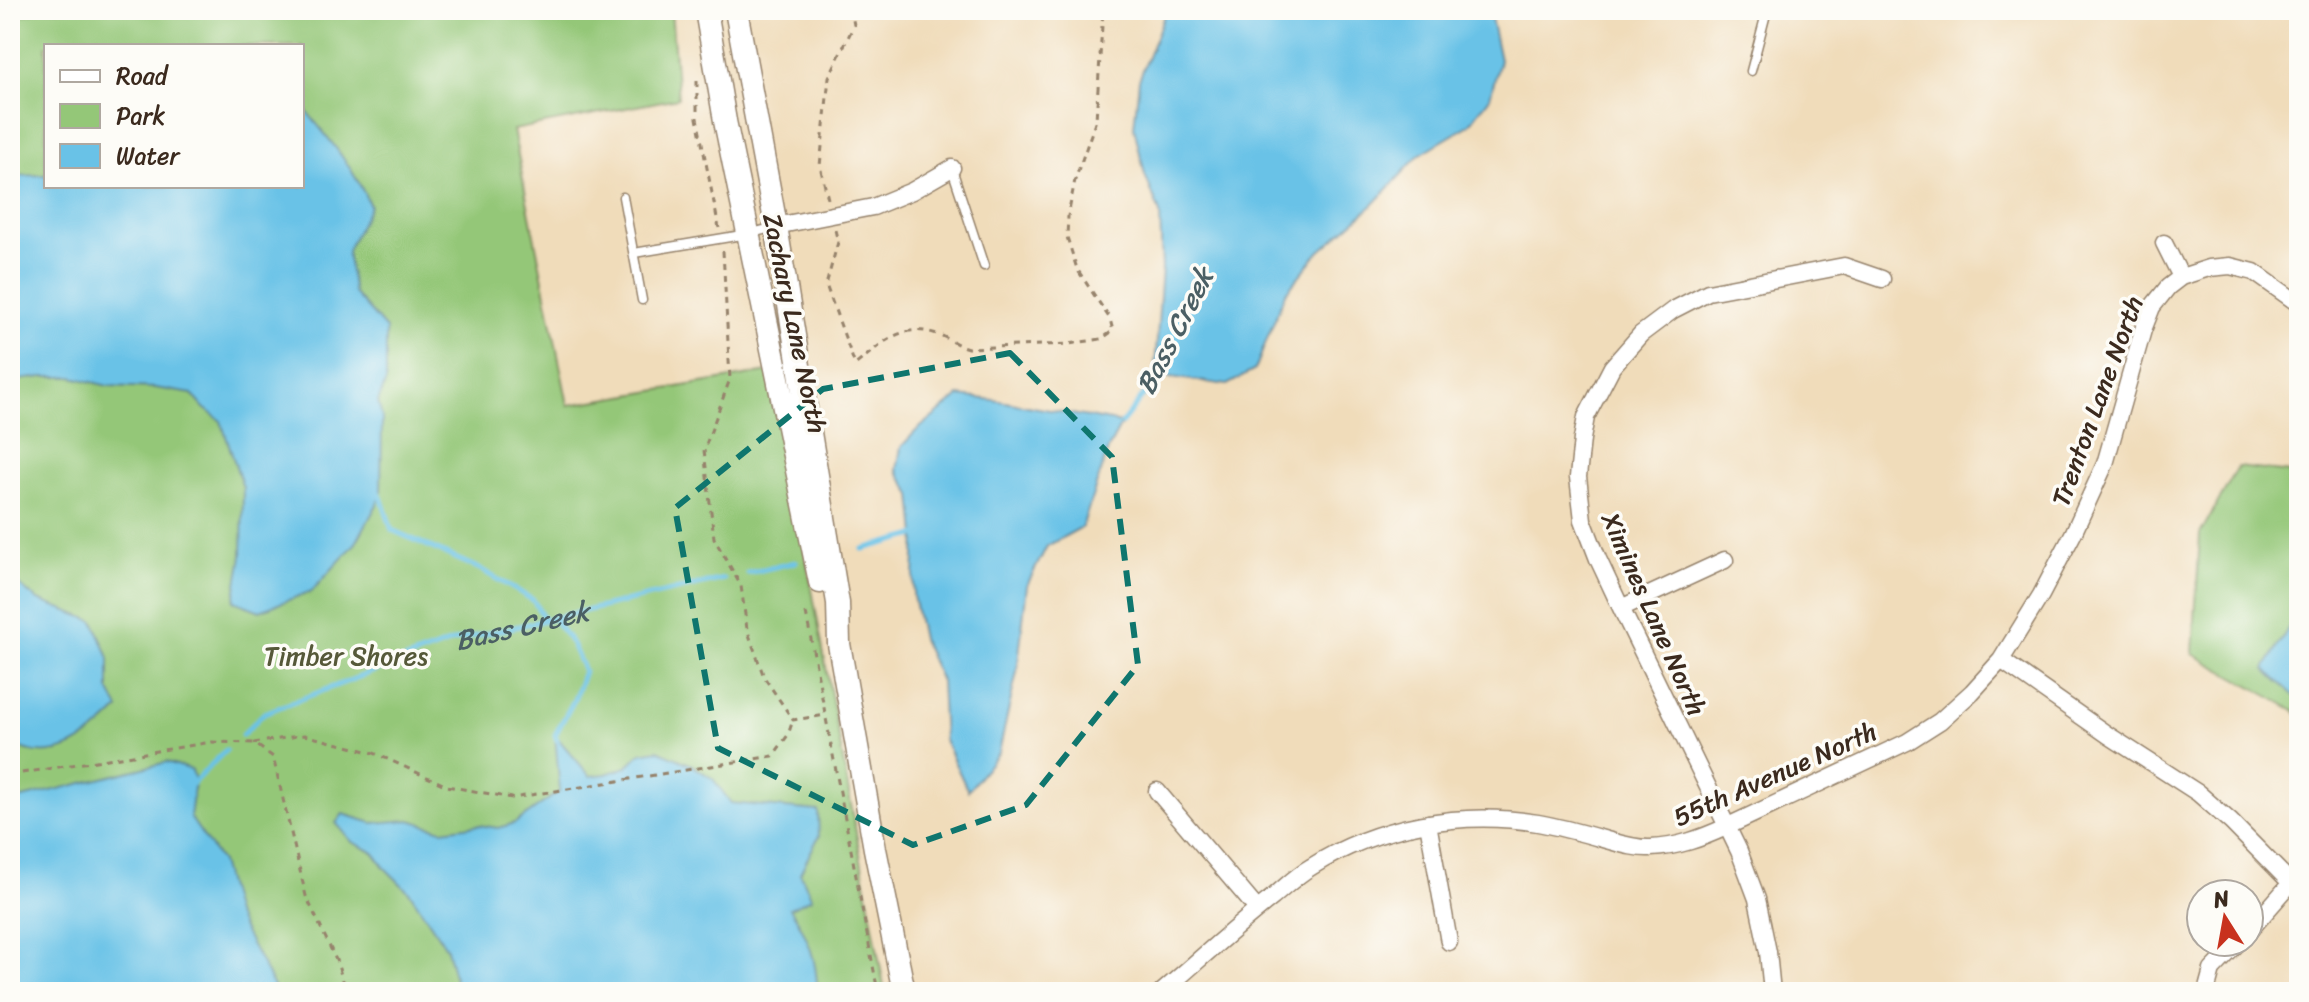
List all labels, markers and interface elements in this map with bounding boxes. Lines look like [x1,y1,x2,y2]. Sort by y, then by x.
legend [44,44,304,188]
text: Road [116,55,170,97]
text: Park [116,95,165,137]
text: Water [116,135,181,177]
street label: Zachary Lane North [749,209,841,437]
water label: Bass Creek [1122,257,1229,403]
street label: Trenton Lane North [2038,289,2156,513]
street label: Ximines Lane North [1588,504,1720,723]
water label: Bass Creek [450,586,597,665]
park label: Timber Shores [264,633,428,679]
street label: 55th Avenue North [1665,708,1885,840]
north arrow [2185,878,2265,958]
text: N [2209,878,2233,920]

